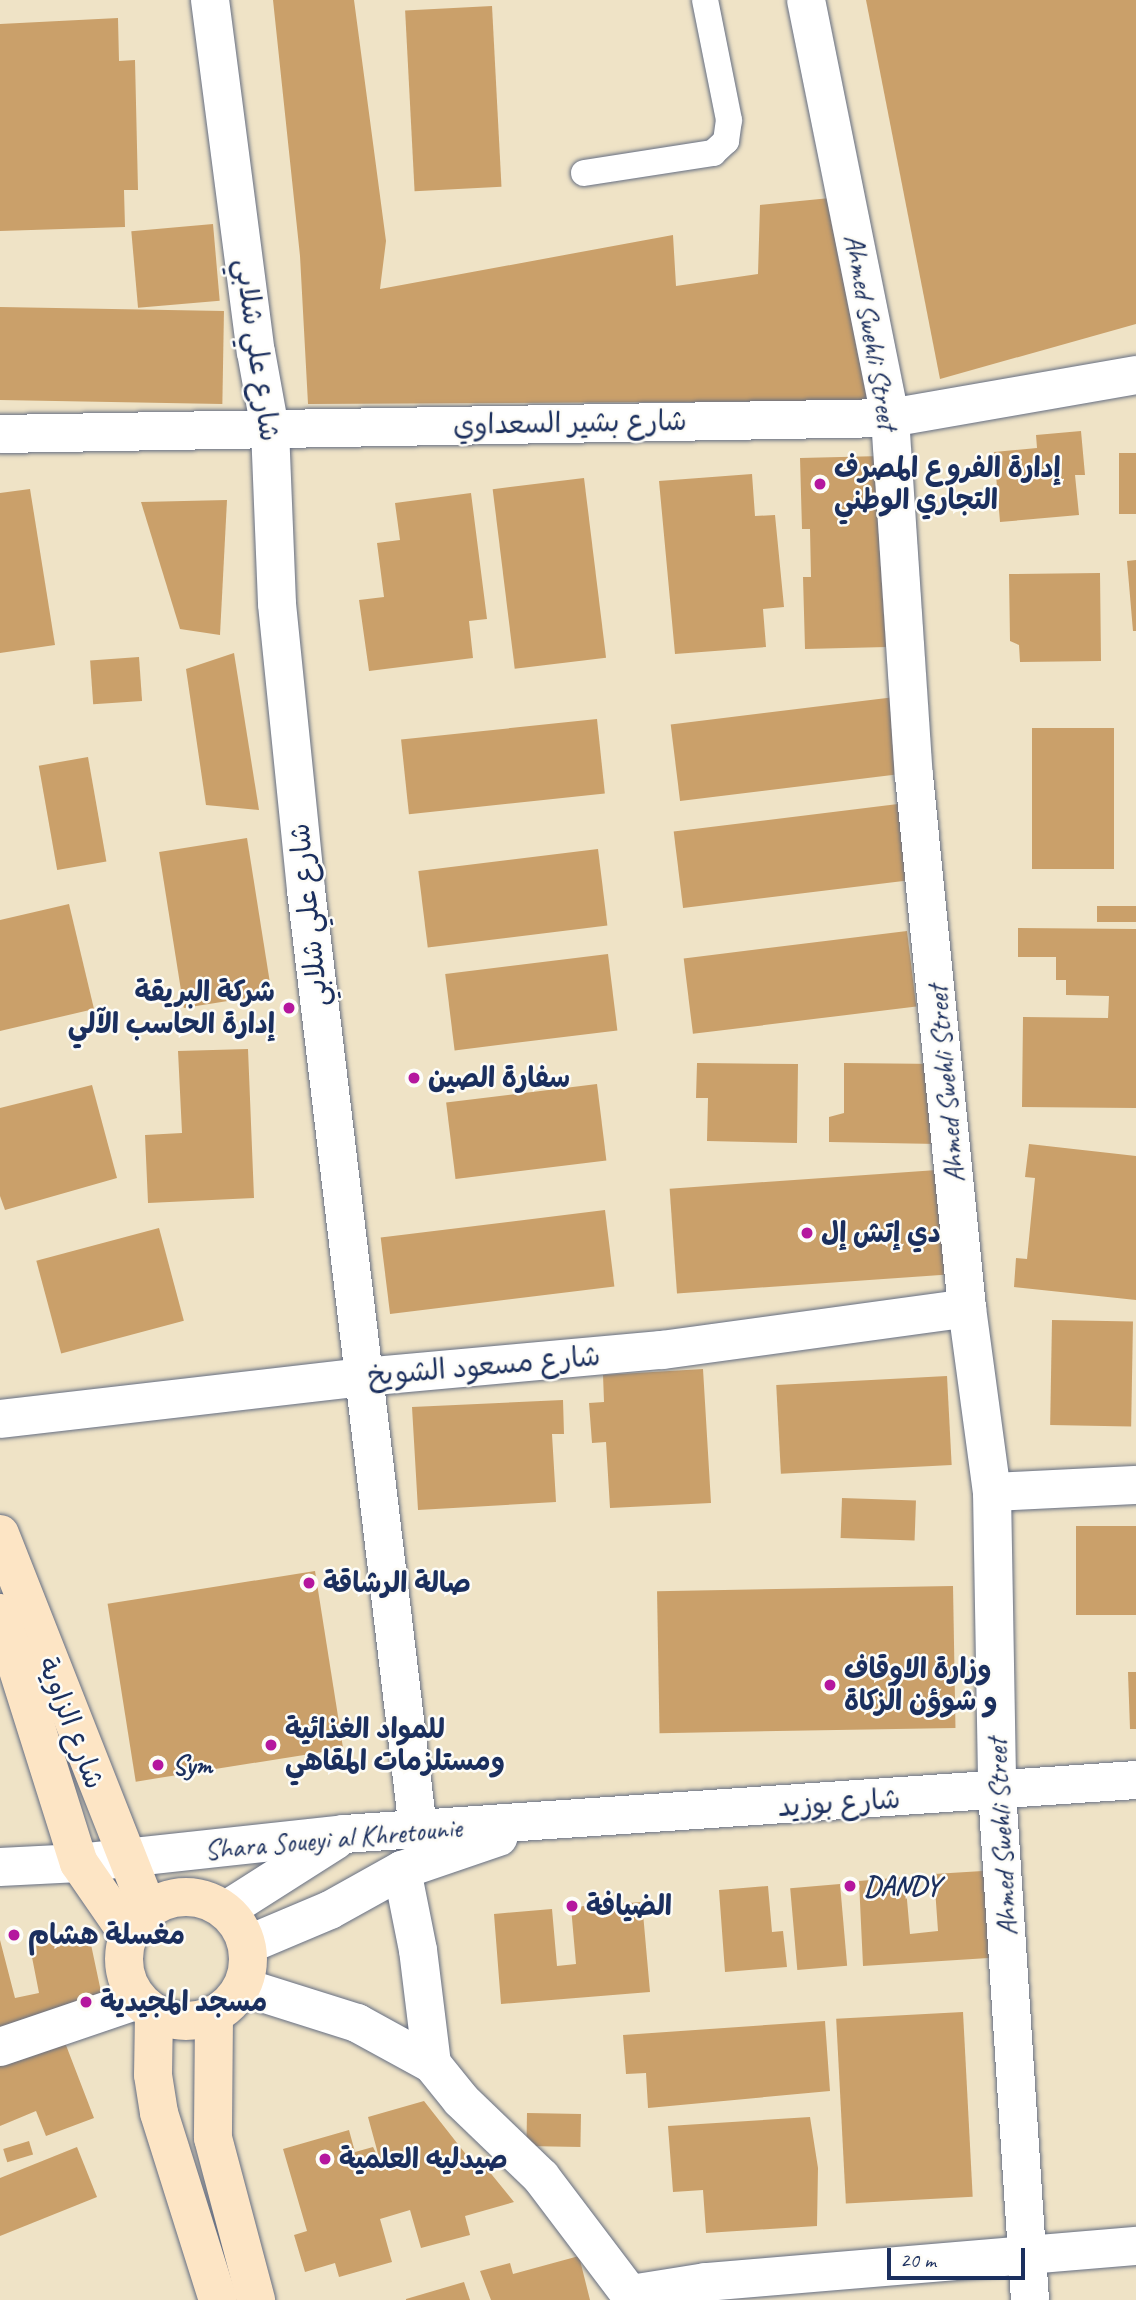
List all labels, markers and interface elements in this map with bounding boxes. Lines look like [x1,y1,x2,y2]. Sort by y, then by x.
street label: Ahmed Swehli Street [837,232,905,432]
street label: شارع علي شلابي [228,256,286,444]
street label: شارع بشير السعداوي [453,404,687,442]
place label: إدارة الفروع المصرف التجاري الوطني [834,451,1061,517]
marker: إدارة الفروع المصرف التجاري الوطني [812,476,828,492]
street label: شارع علي شلابي [283,822,335,1008]
place label: شركة البريقة إدارة الحاسب الآلي [68,975,275,1041]
street label: Ahmed Swehli Street [921,984,971,1184]
marker: شركة البريقة إدارة الحاسب الآلي [281,1000,297,1016]
place label: سفارة الصين [428,1061,570,1095]
marker: سفارة الصين [406,1070,422,1086]
place label: دي إتش إل [821,1216,941,1250]
marker: دي إتش إل [799,1225,815,1241]
street label: شارع مسعود الشويخ [366,1339,602,1393]
place label: صالة الرشاقة [323,1566,471,1600]
marker: صالة الرشاقة [301,1575,317,1591]
street label: شارع الزاوية [31,1652,111,1794]
place label: وزارة الاوقاف و شوؤن الزكاة [844,1652,998,1718]
marker: وزارة الاوقاف و شوؤن الزكاة [822,1677,838,1693]
place label: للمواد الغذائية ومستلزمات المقاهي [285,1712,505,1778]
marker: للمواد الغذائية ومستلزمات المقاهي [263,1737,279,1753]
street label: Ahmed Swehli Street [980,1737,1024,1937]
place label: Sym [172,1748,212,1782]
marker: Sym [150,1757,166,1773]
street label: شارع بوزيد [776,1782,902,1824]
street label: Shara Soueyi al Khretounie [203,1811,463,1867]
place label: DANDY [864,1869,940,1903]
marker: DANDY [842,1878,858,1894]
place label: الضيافة [586,1889,672,1923]
marker: الضيافة [564,1898,580,1914]
place label: مغسلة هشام [28,1918,185,1952]
marker: مغسلة هشام [6,1927,22,1943]
place label: مسجد المجيدية [100,1985,267,2019]
marker: مسجد المجيدية [78,1994,94,2010]
place label: صيدليه العلمية [339,2142,508,2176]
marker: صيدليه العلمية [317,2151,333,2167]
scale bar [891,2234,1029,2278]
text: 20 m [900,2247,936,2273]

